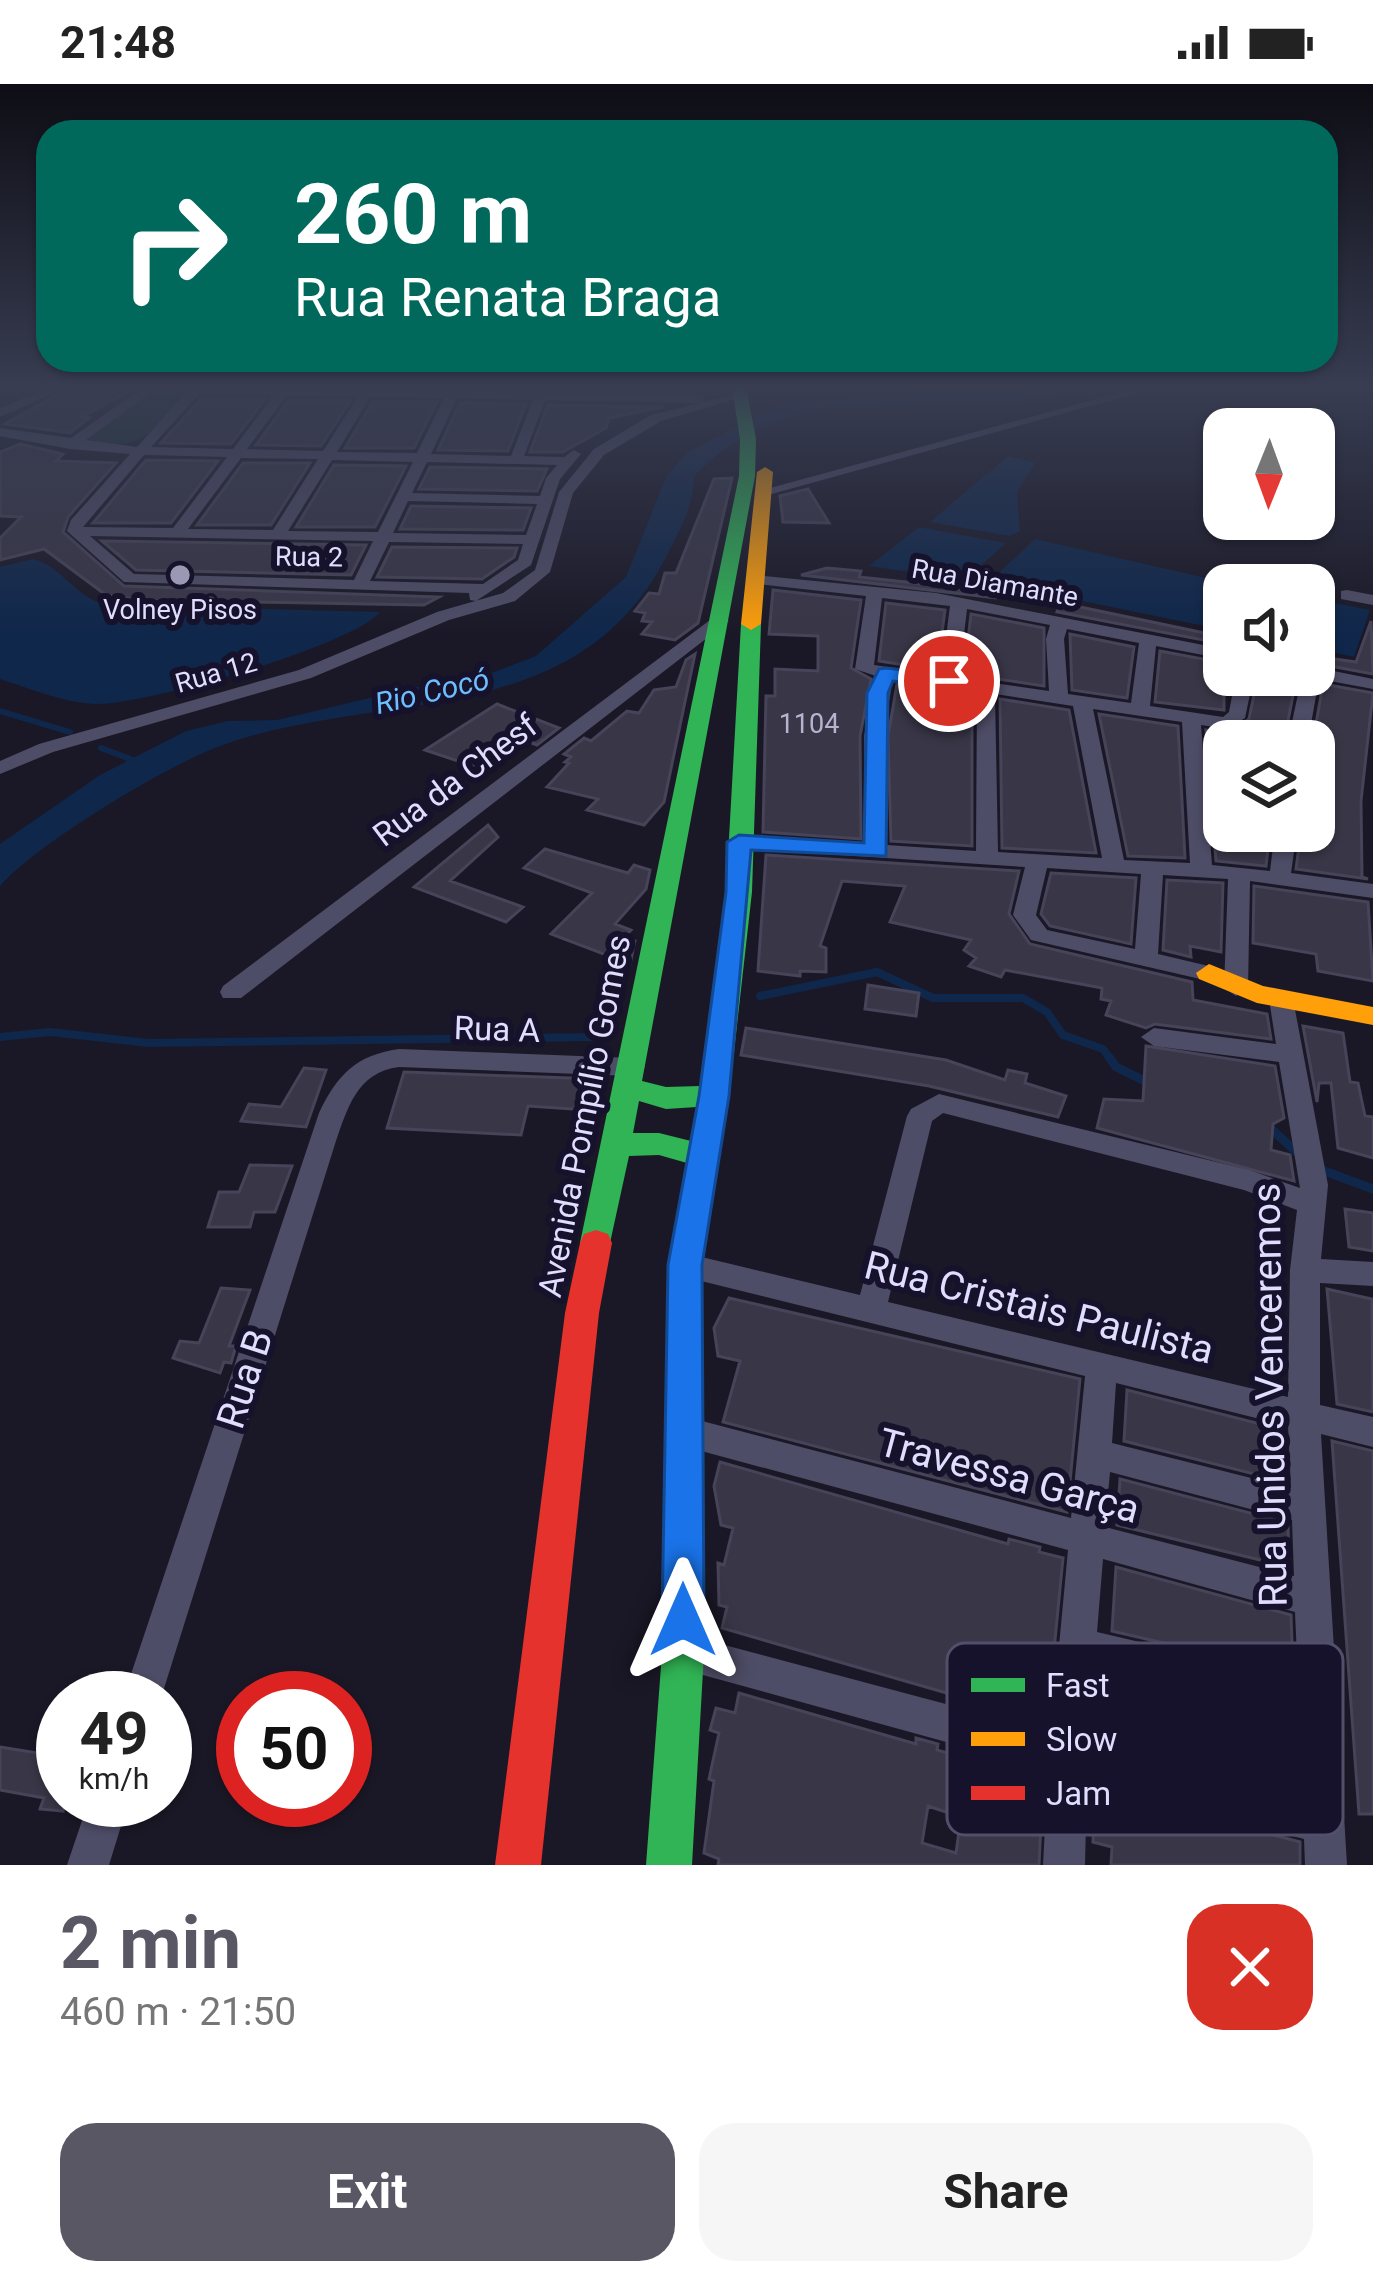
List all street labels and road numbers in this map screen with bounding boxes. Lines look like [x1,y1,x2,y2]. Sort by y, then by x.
street label: Rua 2 [275,540,343,574]
street label: Rua Diamante [909,553,1081,613]
street label: Rua 12 [172,646,260,700]
street label: Rua da Chesf [365,705,545,854]
street label: Avenida Pompílio Gomes [530,932,638,1300]
street label: Rua A [453,1008,541,1050]
street label: Rua Unidos Venceremos [1243,1183,1297,1607]
street label: Rua Cristais Paulista [860,1242,1218,1374]
street label: Rua B [208,1324,282,1434]
street label: Travessa Garça [874,1419,1144,1533]

